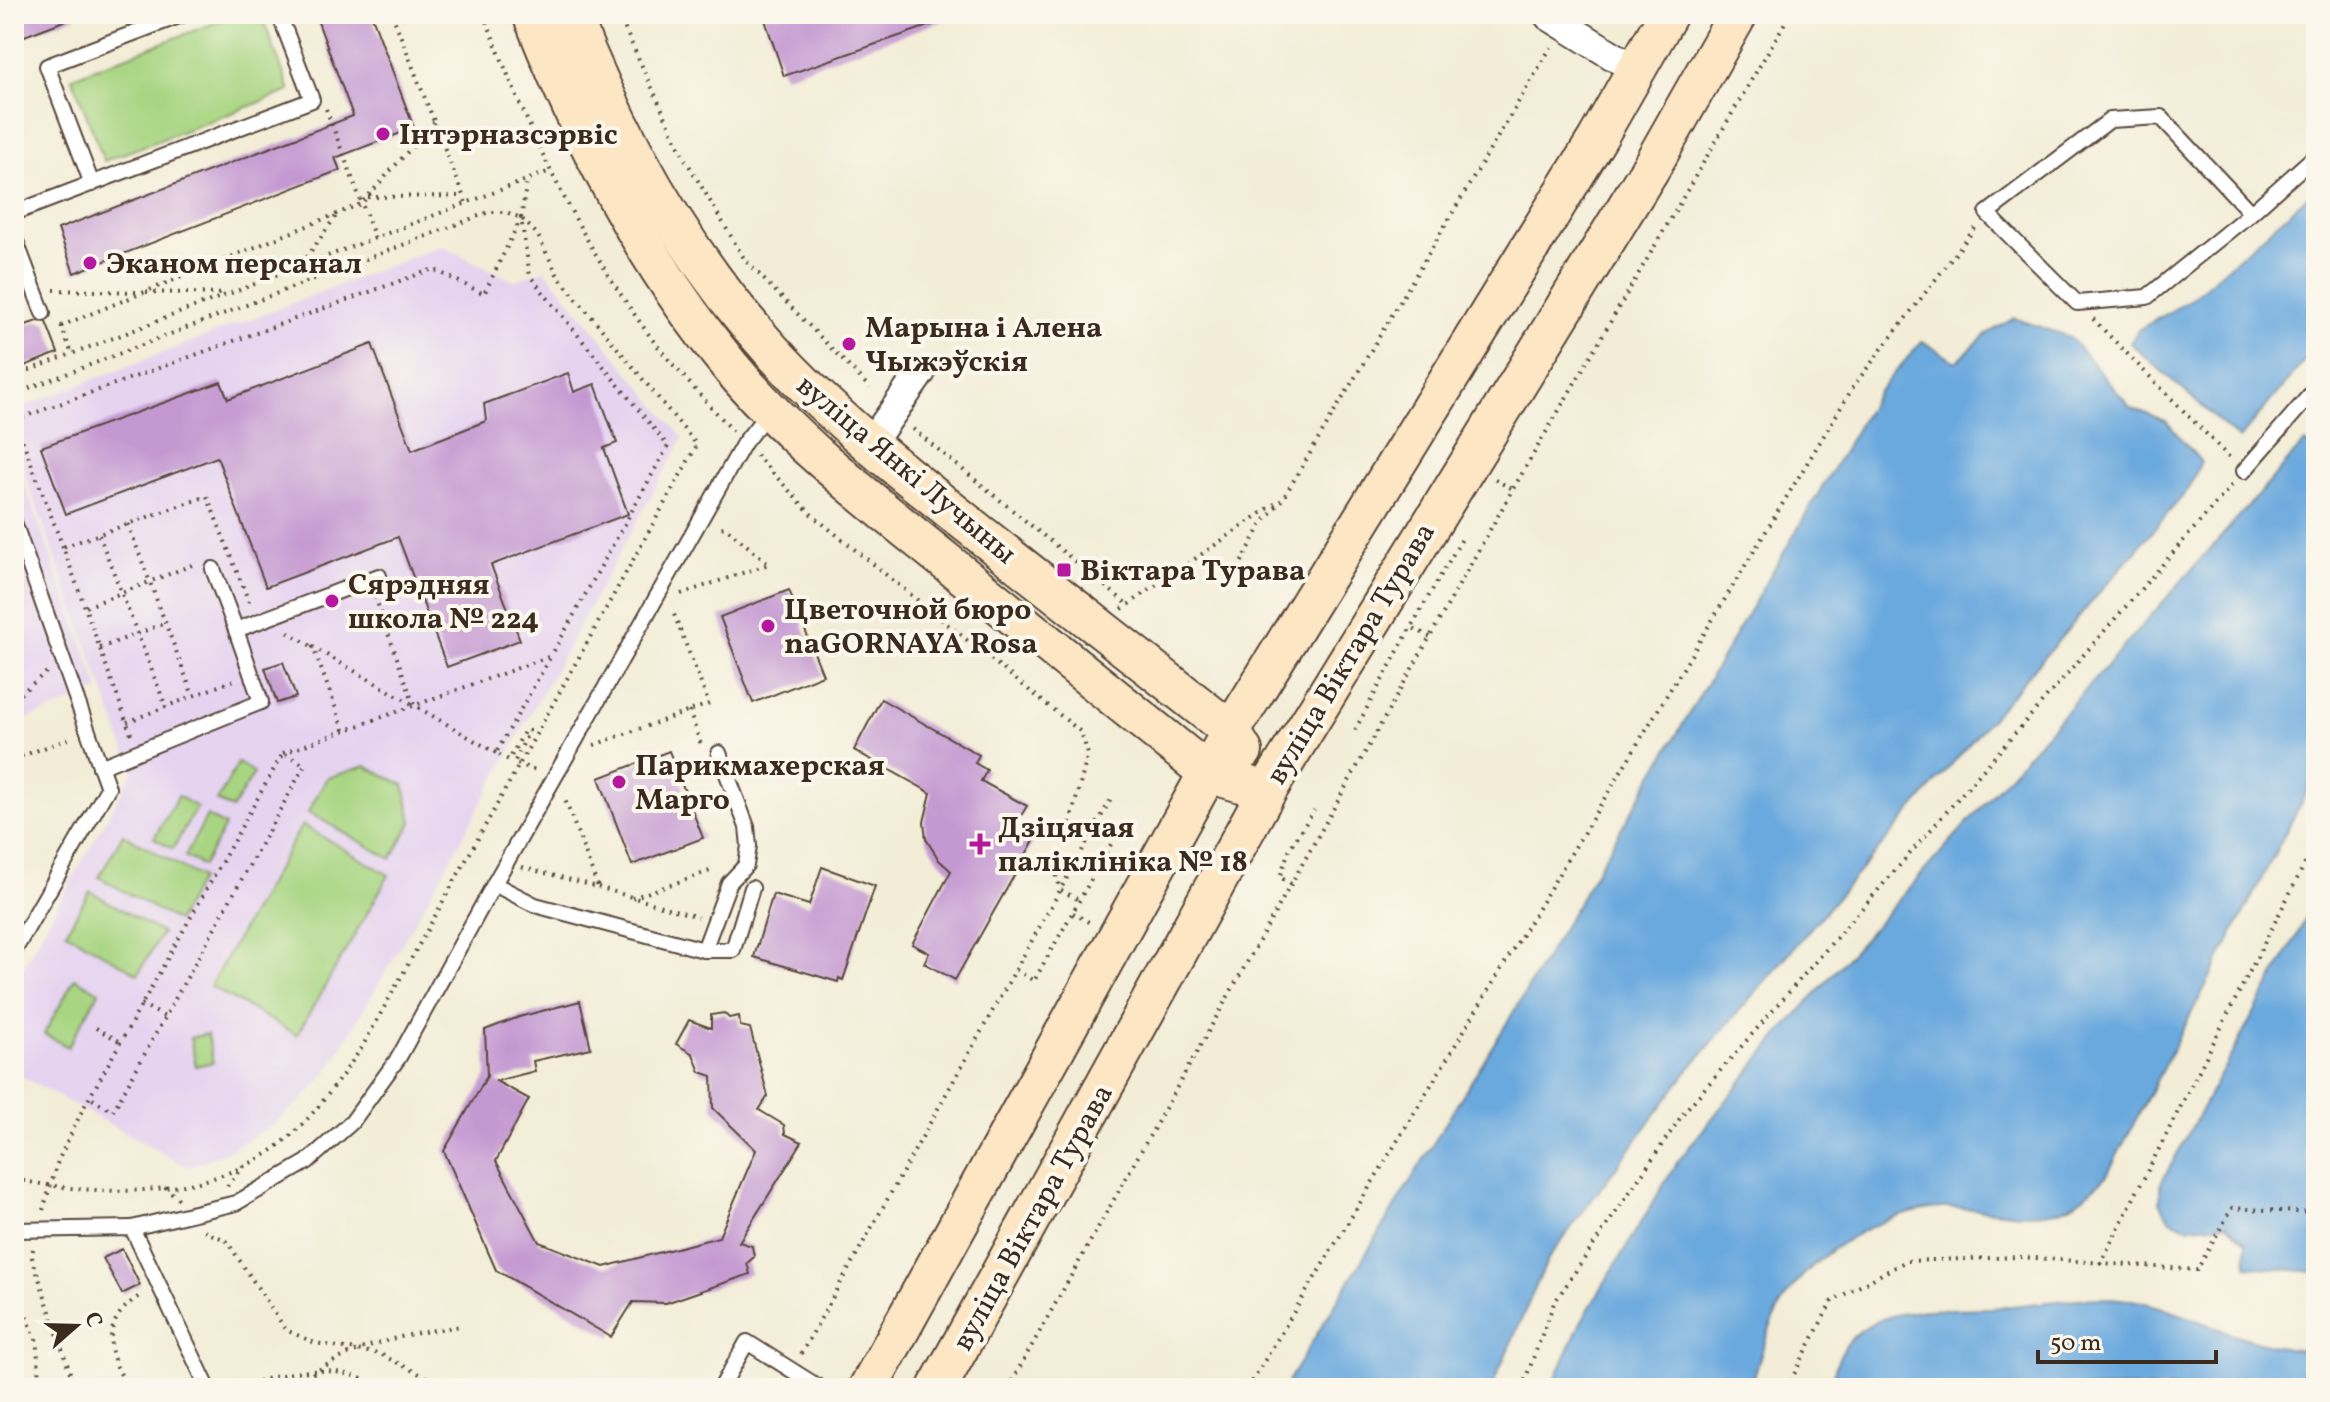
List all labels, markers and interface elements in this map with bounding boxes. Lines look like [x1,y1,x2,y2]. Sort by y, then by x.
place label: Інтэрназсэрвіс [399,115,618,157]
marker: Інтэрназсэрвіс [374,125,392,143]
place label: Эканом персанал [106,244,362,286]
marker: Эканом персанал [81,254,99,272]
place label: Марына і Алена Чыжэўскія [865,308,1102,384]
marker: Марына і Алена Чыжэўскія [840,335,858,353]
street label: вуліца Янкі Лучыны [787,366,1025,575]
street label: вуліца Віктара Турава [1257,515,1447,793]
place label: Віктара Турава [1080,551,1305,593]
marker: Віктара Турава [1055,561,1073,579]
place label: Сярэдняя школа № 224 [348,565,539,641]
place label: Цветочной бюро naGORNAYA Rosa [784,590,1038,666]
marker: Сярэдняя школа № 224 [323,592,341,610]
marker: Цветочной бюро naGORNAYA Rosa [759,617,777,635]
place label: Парикмахерская Марго [635,746,885,822]
marker: Парикмахерская Марго [610,773,628,791]
place label: Дзіцячая паліклініка № 18 [998,808,1248,884]
marker: Дзіцячая паліклініка № 18 [969,833,991,855]
street label: вуліца Віктара Турава [943,1077,1125,1359]
north arrow [36,1286,116,1366]
text: С [75,1308,109,1332]
scale bar [2038,1314,2216,1364]
text: 50 m [2050,1327,2102,1361]

